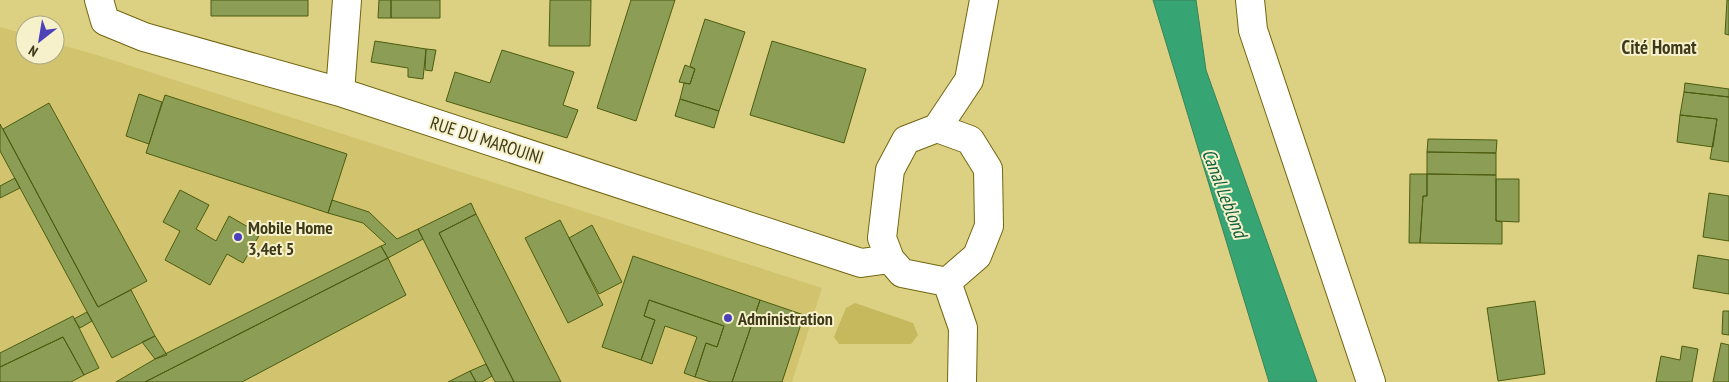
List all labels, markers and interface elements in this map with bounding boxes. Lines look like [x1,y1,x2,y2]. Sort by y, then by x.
north arrow [15,15,65,65]
district label: Cité Homat [1621,35,1697,59]
text: N [25,41,41,61]
street label: RUE DU MAROUINI [427,111,547,169]
water label: Canal Leblond [1197,145,1254,243]
place label: Mobile Home 3,4et 5 [248,216,333,260]
marker: Mobile Home 3,4et 5 [232,231,244,243]
place label: Administration [737,307,833,330]
marker: Administration [722,312,734,324]

